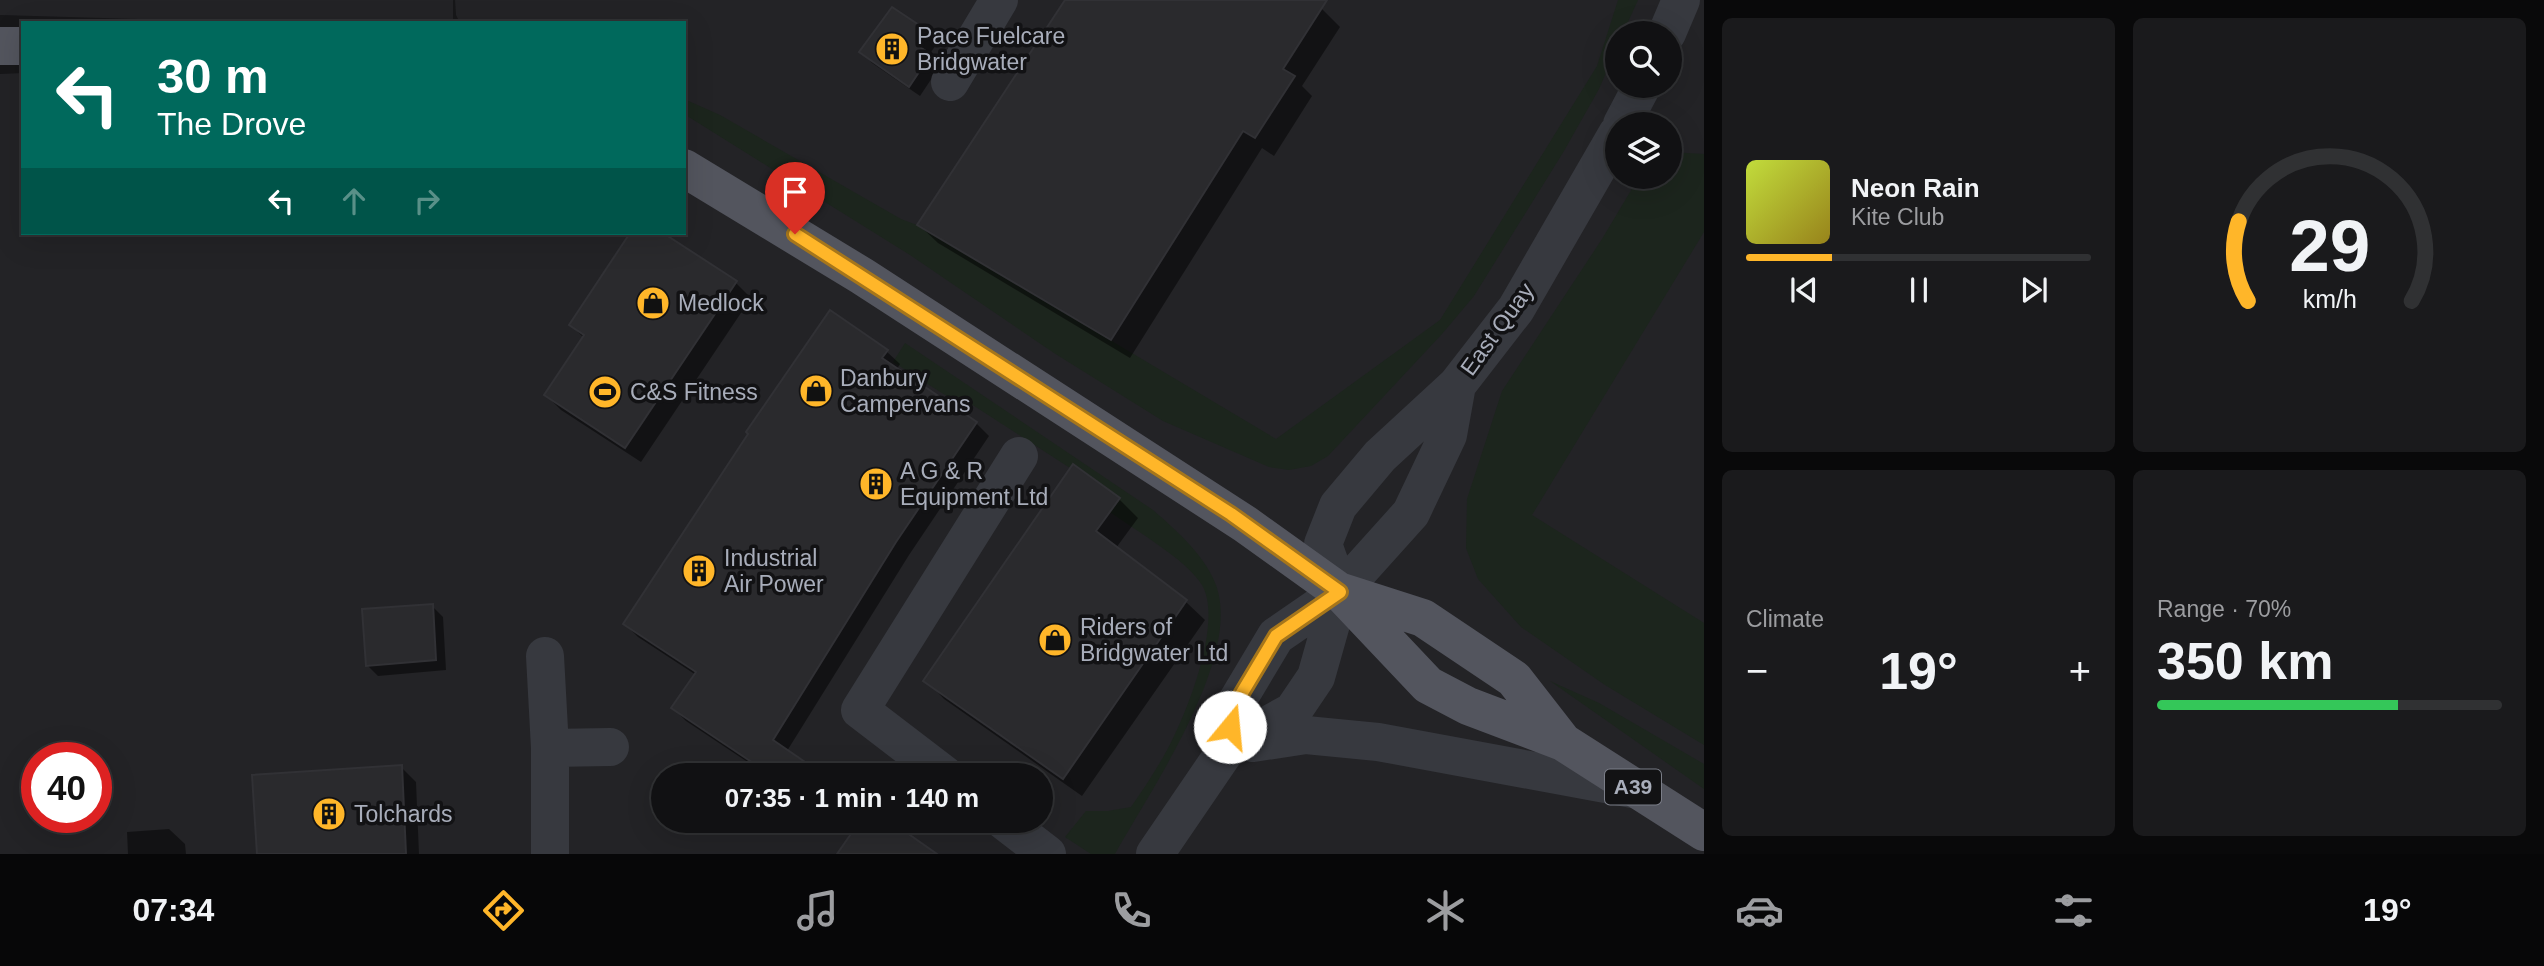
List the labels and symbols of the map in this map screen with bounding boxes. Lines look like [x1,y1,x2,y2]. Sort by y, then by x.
place label: Pace Fuelcare Bridgwater [917,23,1065,75]
building icon: Pace Fuelcare Bridgwater [873,30,911,68]
pin [765,162,825,234]
street label: East Quay [1455,278,1539,380]
shop icon: Medlock [634,284,672,322]
place label: Medlock [678,290,764,316]
place label: Danbury Campervans [840,365,970,417]
shop icon: Danbury Campervans [797,372,835,410]
sports icon: C&S Fitness [586,373,624,411]
place label: C&S Fitness [630,379,758,405]
place label: A G & R Equipment Ltd [900,458,1048,510]
building icon: A G & R Equipment Ltd [857,465,895,503]
place label: Industrial Air Power [724,545,824,597]
building icon: Industrial Air Power [680,552,718,590]
place label: Riders of Bridgwater Ltd [1080,614,1228,666]
shop icon: Riders of Bridgwater Ltd [1036,621,1074,659]
position arrow [1193,690,1267,764]
speed limit sign: 40 [21,742,112,833]
road number: A39 [1605,770,1661,804]
building icon: Tolchards [310,795,348,833]
place label: Tolchards [354,801,452,827]

